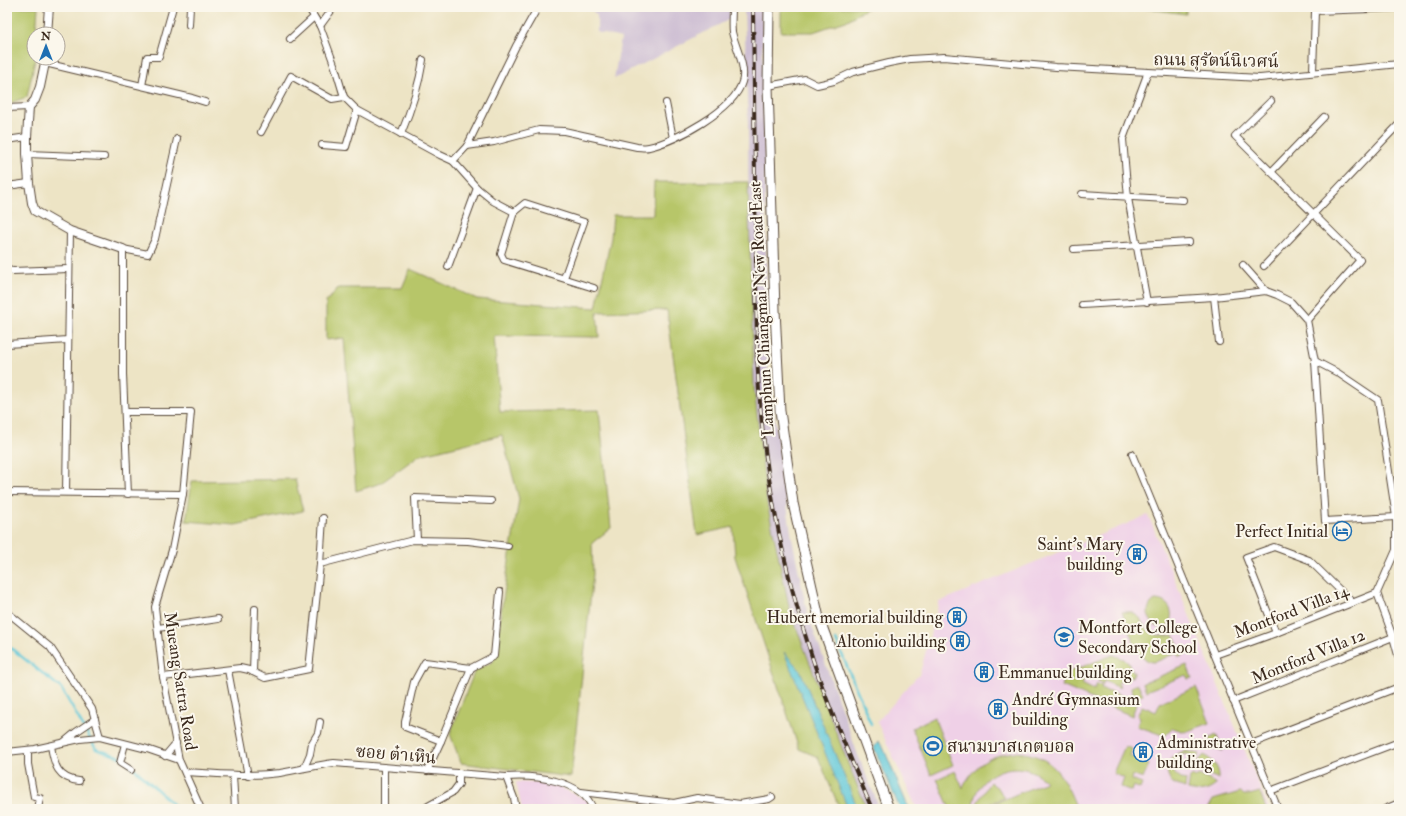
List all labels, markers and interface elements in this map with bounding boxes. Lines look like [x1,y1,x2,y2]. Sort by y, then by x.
north arrow [26,26,66,66]
text: N [40,30,52,43]
street label: ถนน สุรัตน์นิเวศน์ [1153,48,1279,73]
street label: Lamphun Chiangmai New Road East [744,181,780,437]
hotel icon: Perfect Initial [1331,520,1353,542]
place label: Perfect Initial [1235,521,1329,542]
place label: Saint's Mary building [1037,534,1124,575]
building icon: Saint's Mary building [1126,543,1148,565]
street label: Montford Villa 14 [1231,580,1352,643]
building icon: Hubert memorial building [946,606,968,628]
place label: Hubert memorial building [766,607,944,628]
street label: Mueang Sattra Road [159,610,202,752]
place label: Montfort College Secondary School [1078,617,1198,659]
street label: Montford Villa 12 [1248,624,1368,689]
school or university icon: Montfort College Secondary School [1053,626,1075,648]
building icon: Altonio building [949,630,971,652]
place label: Altonio building [835,631,947,652]
building icon: Emmanuel building [973,661,995,683]
place label: Emmanuel building [998,662,1133,683]
place label: André Gymnasium building [1011,689,1140,730]
building icon: André Gymnasium building [987,698,1009,720]
place label: Administrative building [1156,732,1256,773]
sports icon: สนามบาสเกตบอล [922,735,944,757]
place label: สนามบาสเกตบอล [947,736,1075,757]
street label: ซอย ต๋าเหิน [355,741,437,768]
building icon: Administrative building [1132,741,1154,763]

